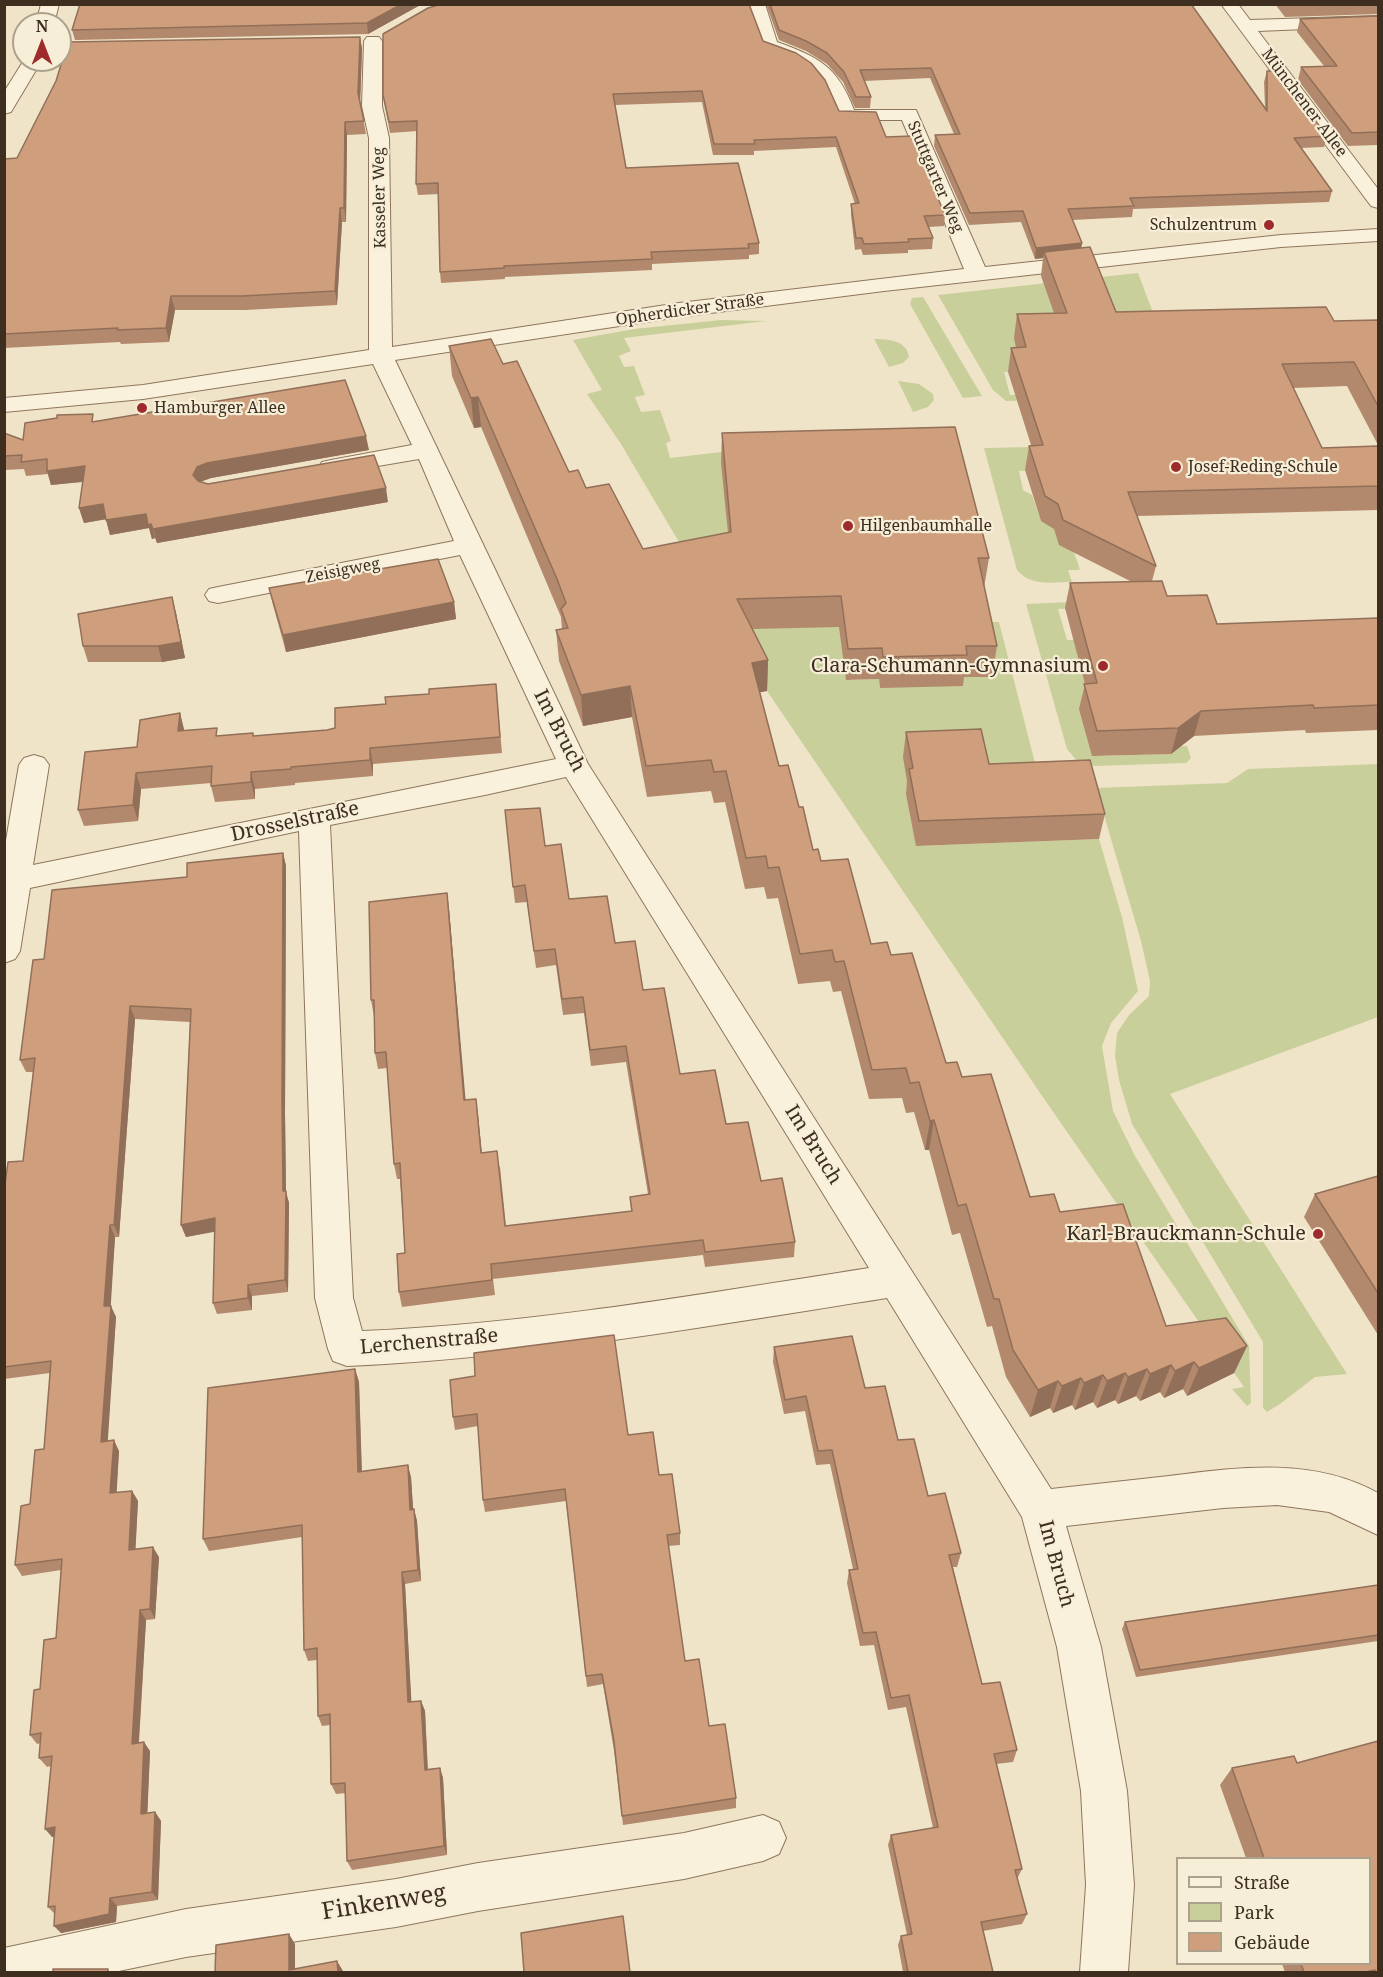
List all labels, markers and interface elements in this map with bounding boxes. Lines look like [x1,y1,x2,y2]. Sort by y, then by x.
north arrow [12,12,72,72]
text: N [36,15,48,37]
street label: Münchener Allee [1257,45,1351,161]
street label: Stuttgarter Weg [903,118,967,236]
street label: Kasseler Weg [370,147,390,249]
place label: Schulzentrum [1150,215,1257,235]
marker: Schulzentrum [1262,218,1276,232]
street label: Opherdicker Straße [615,290,765,330]
place label: Hamburger Allee [154,398,286,418]
marker: Hamburger Allee [135,401,149,415]
place label: Josef-Reding-Schule [1188,457,1338,477]
marker: Josef-Reding-Schule [1169,460,1183,474]
place label: Hilgenbaumhalle [860,516,992,536]
marker: Hilgenbaumhalle [841,519,855,533]
street label: Zeisigweg [304,554,382,588]
place label: Clara-Schumann-Gymnasium [811,654,1091,678]
marker: Clara-Schumann-Gymnasium [1096,659,1110,673]
street label: Im Bruch [528,686,590,776]
street label: Drosselstraße [229,797,361,847]
street label: Im Bruch [779,1101,847,1189]
place label: Karl-Brauckmann-Schule [1066,1222,1306,1246]
marker: Karl-Brauckmann-Schule [1311,1227,1325,1241]
street label: Lerchenstraße [359,1324,499,1360]
street label: Im Bruch [1033,1518,1079,1610]
legend [1176,1857,1371,1965]
text: Straße [1234,1870,1290,1894]
street label: Finkenweg [320,1879,448,1927]
text: Park [1234,1900,1274,1924]
text: Gebäude [1234,1930,1310,1954]

